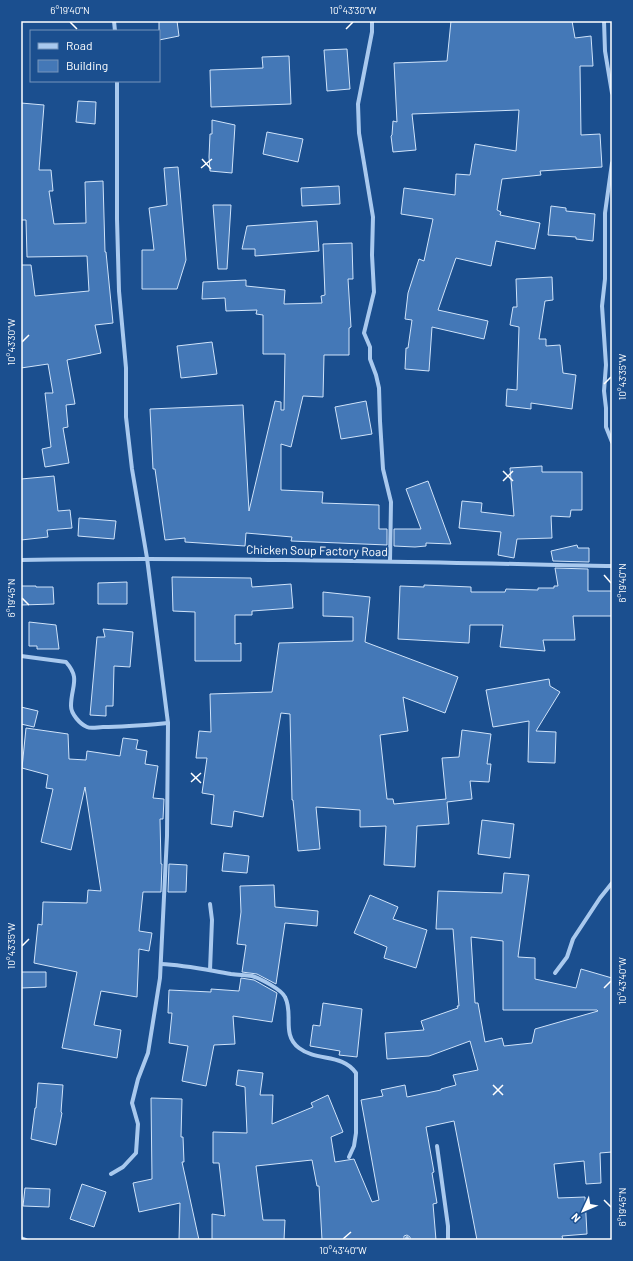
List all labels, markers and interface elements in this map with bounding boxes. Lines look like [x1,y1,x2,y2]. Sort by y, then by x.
text: 6°19'40"N [50,4,90,16]
text: 10°43'30"W [329,4,377,16]
legend [30,30,160,82]
text: Road [66,38,93,52]
text: Building [66,58,108,72]
text: 10°43'30"W [5,318,17,366]
text: 10°43'35"W [616,353,628,400]
street label: Chicken Soup Factory Road [246,542,388,558]
text: 6°19'40"N [616,563,628,603]
text: 6°19'45"N [5,579,17,617]
text: 10°43'35"W [5,922,17,969]
text: 10°43'40"W [616,957,628,1005]
text: 6°19'45"N [616,1188,628,1226]
north arrow [563,1191,603,1231]
text: N [568,1211,583,1225]
text: 10°43'40"W [319,1244,367,1256]

